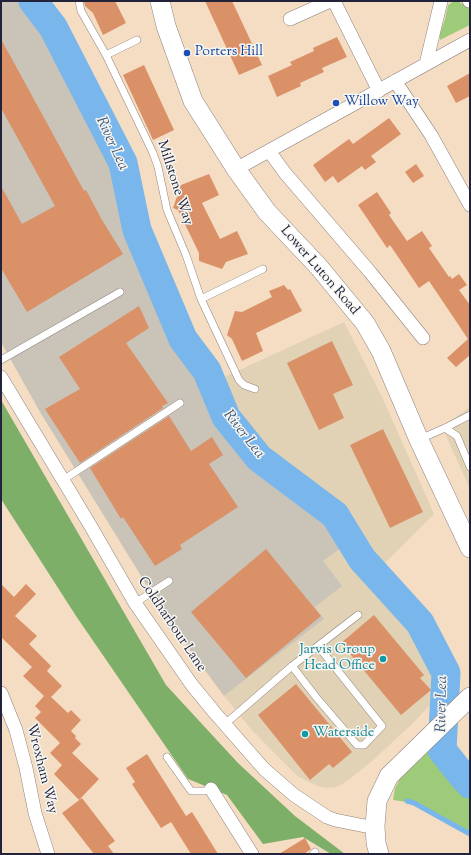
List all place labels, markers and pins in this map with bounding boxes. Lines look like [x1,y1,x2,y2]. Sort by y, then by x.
place label: Porters Hill [195,45,263,61]
marker: Porters Hill [182,48,192,58]
place label: Willow Way [344,95,419,111]
marker: Willow Way [331,98,341,108]
place label: Jarvis Group Head Office [299,643,375,676]
marker: Jarvis Group Head Office [378,654,388,664]
place label: Waterside [313,726,374,742]
marker: Waterside [300,729,310,739]

